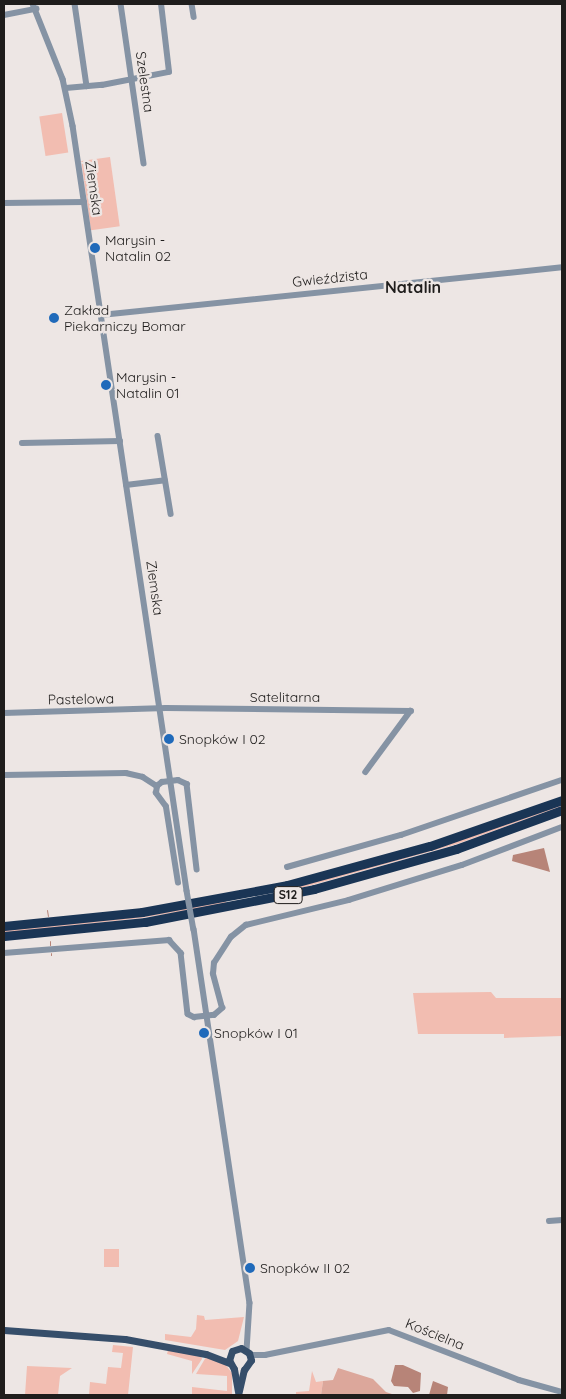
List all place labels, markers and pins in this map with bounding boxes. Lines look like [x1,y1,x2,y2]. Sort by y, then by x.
place label: Marysin - Natalin 02 [105,232,171,264]
marker: Marysin - Natalin 02 [89,242,101,254]
place label: Zakład Piekarniczy Bomar [64,302,186,334]
marker: Zakład Piekarniczy Bomar [48,312,60,324]
place label: Marysin - Natalin 01 [116,369,180,402]
marker: Marysin - Natalin 01 [100,379,112,391]
place label: Snopków I 02 [179,731,266,747]
marker: Snopków I 02 [163,733,175,745]
place label: Snopków I 01 [214,1025,298,1041]
marker: Snopków I 01 [198,1027,210,1039]
place label: Snopków II 02 [260,1260,350,1276]
marker: Snopków II 02 [244,1262,256,1274]

